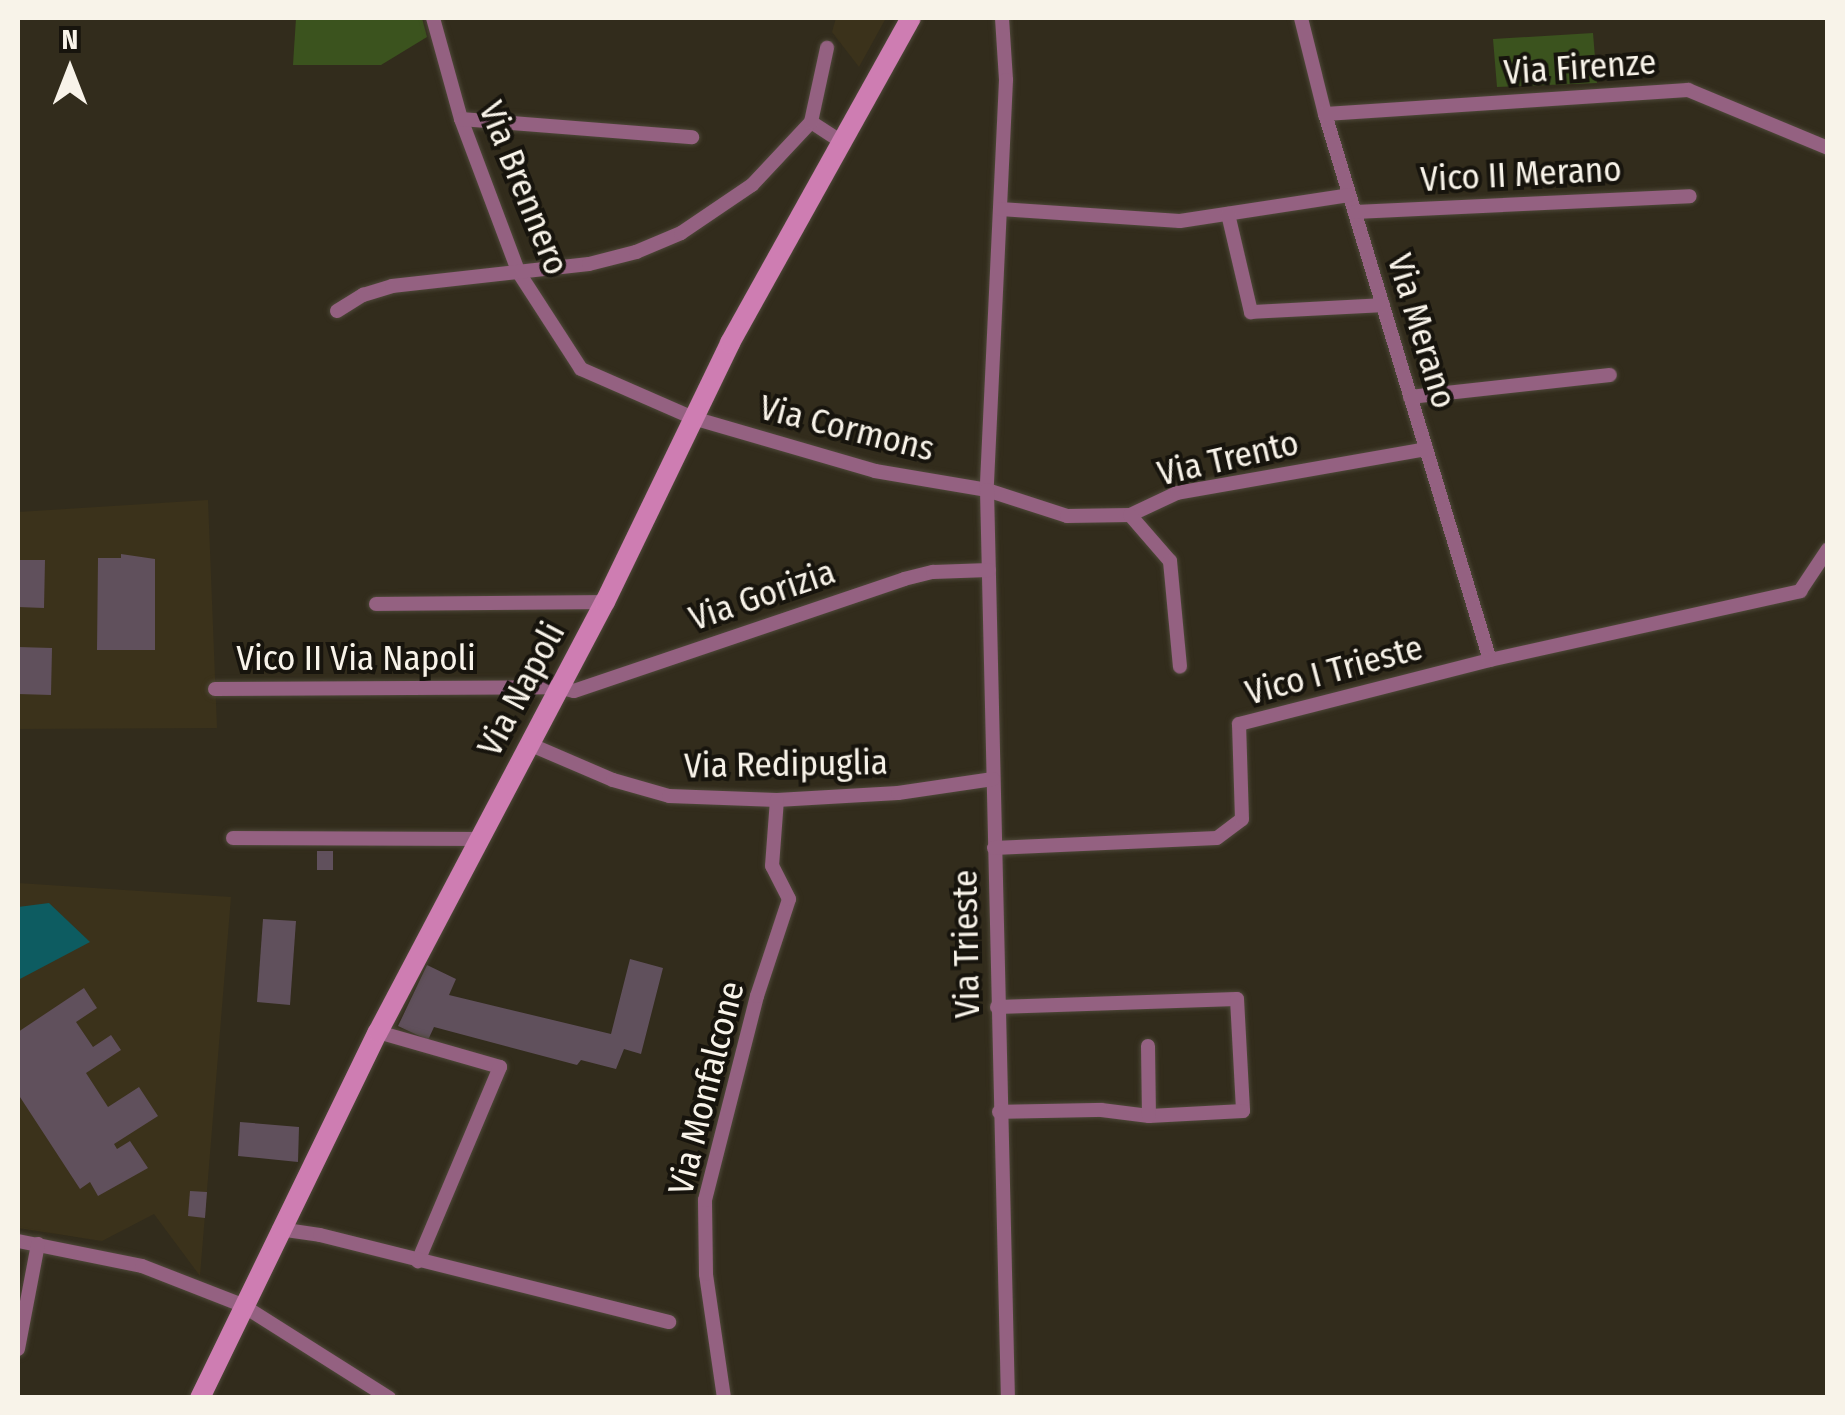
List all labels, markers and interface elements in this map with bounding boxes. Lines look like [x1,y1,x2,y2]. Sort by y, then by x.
north arrow [20,20,120,120]
text: N [62,23,78,56]
street label: Via Firenze [1502,41,1658,93]
street label: Via Brennero [470,95,578,281]
street label: Vico II Merano [1419,148,1623,200]
street label: Via Merano [1379,249,1465,413]
street label: Via Cormons [755,386,939,470]
street label: Via Trento [1153,421,1303,495]
street label: Via Gorizia [684,551,840,639]
street label: Via Napoli [468,615,574,763]
street label: Vico I Trieste [1241,626,1427,714]
street label: Vico II Via Napoli [236,637,476,679]
street label: Via Redipuglia [684,741,888,787]
street label: Via Trieste [944,869,988,1019]
street label: Via Monfalcone [659,977,753,1199]

